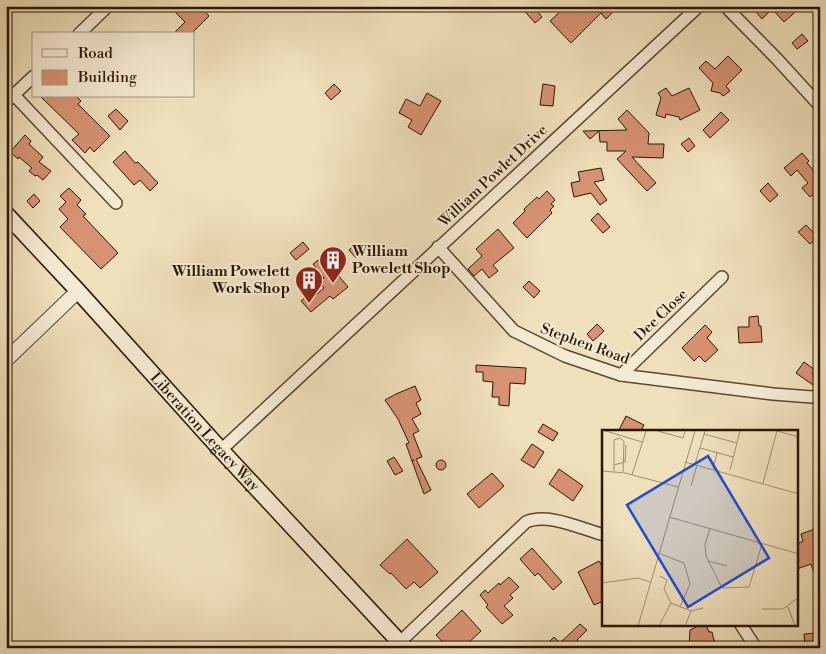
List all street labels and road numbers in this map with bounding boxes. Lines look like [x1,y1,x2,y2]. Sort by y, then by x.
street label: William Powlet Drive [434,121,551,232]
street label: Dee Close [630,285,692,345]
street label: Stephen Road [538,319,633,369]
street label: Liberation Legacy Way [146,368,264,496]

